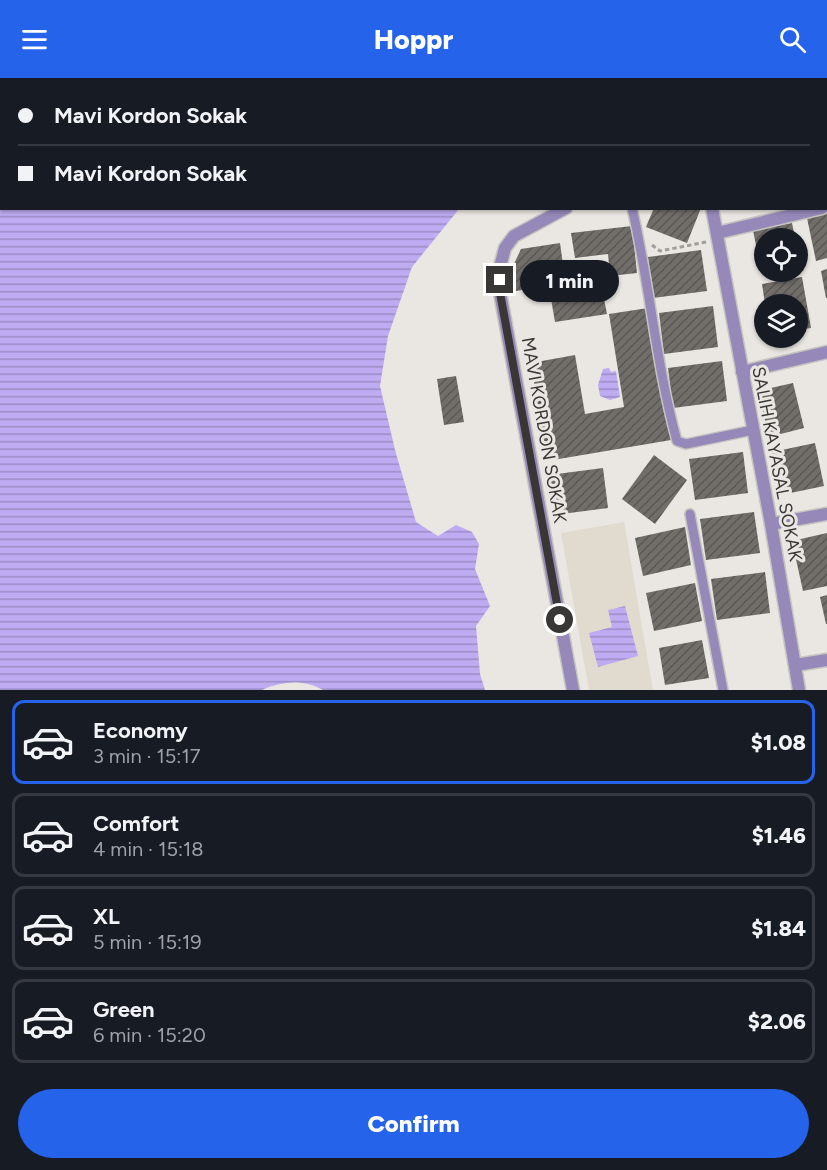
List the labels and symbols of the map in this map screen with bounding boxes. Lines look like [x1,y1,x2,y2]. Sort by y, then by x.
callout: 1 min [521,259,620,301]
route end [486,266,513,293]
street label: MAVI KORDON SOKAK [517,335,571,525]
street label: SALIH KAYASAL SOKAK [747,365,807,563]
route start [546,606,573,633]

